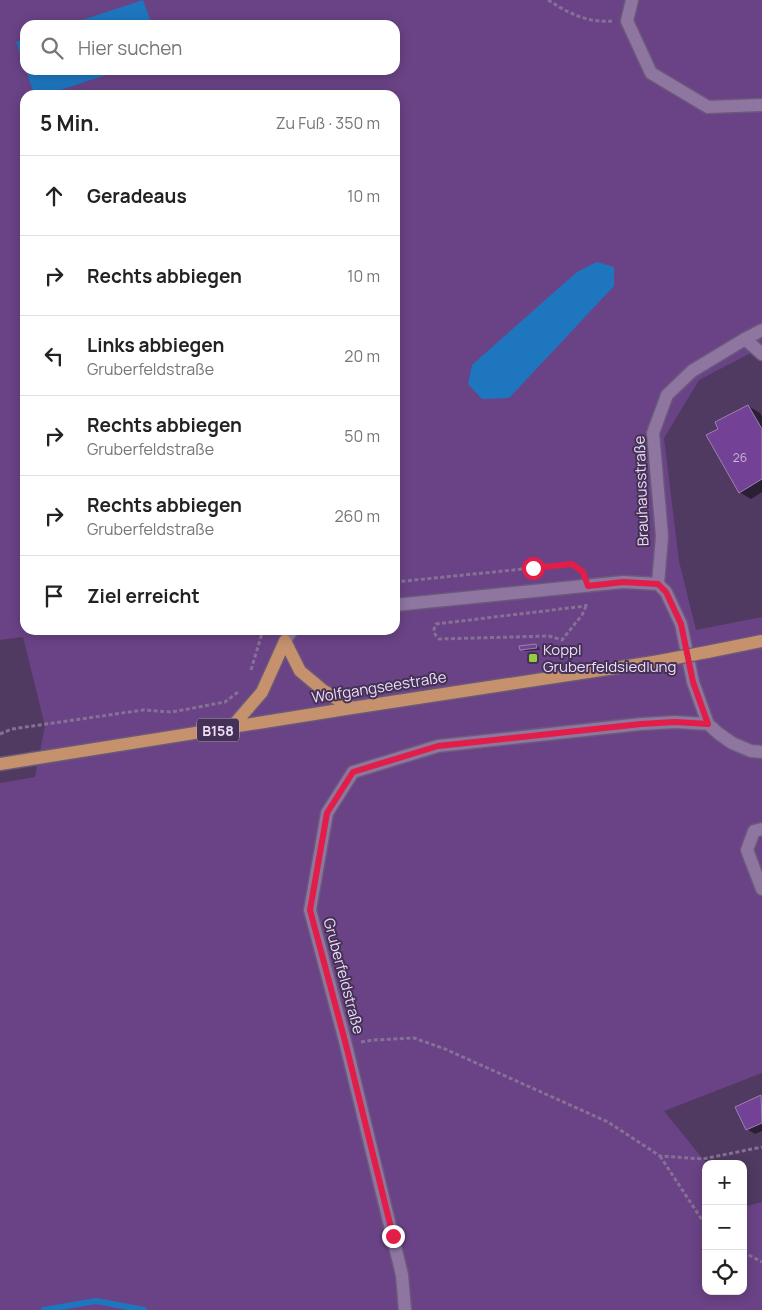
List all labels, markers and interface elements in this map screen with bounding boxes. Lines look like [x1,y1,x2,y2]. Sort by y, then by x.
search box [20,20,400,75]
icon: search [38,34,66,62]
text: Hier suchen [78,35,182,61]
text: 5 Min. [40,109,100,137]
text: Zu Fuß · 350 m [276,112,380,134]
icon: ahead [40,182,68,210]
text: Geradeaus [87,183,187,209]
text: 10 m [347,185,380,207]
icon: right [40,262,68,290]
text: Rechts abbiegen [87,263,242,289]
text: 10 m [347,265,380,287]
text: Links abbiegen [87,332,224,358]
icon: left [40,342,68,370]
text: 20 m [344,345,380,367]
text: Gruberfeldstraße [87,358,214,380]
text: Rechts abbiegen [87,412,242,438]
icon: right [40,422,68,450]
text: 50 m [344,425,380,447]
street label: Brauhausstraße [629,435,653,547]
text: Gruberfeldstraße [87,438,214,460]
house number: 26 [733,449,747,466]
text: Rechts abbiegen [87,492,242,518]
icon: right [40,502,68,530]
text: 260 m [334,505,380,527]
text: Gruberfeldstraße [87,518,214,540]
route start [522,557,545,580]
icon: arrive [40,582,68,610]
text: Ziel erreicht [87,583,200,609]
place label: Koppl Gruberfeldsiedlung [543,639,676,677]
marker: Koppl Gruberfeldsiedlung [527,652,539,664]
street label: Wolfgangseestraße [310,666,448,708]
road number: B158 [197,718,239,742]
street label: Gruberfeldstraße [318,916,370,1036]
map controls [702,1160,747,1295]
button: + [702,1160,747,1205]
button: − [702,1205,747,1250]
route end [382,1225,405,1248]
button: locate [702,1250,747,1295]

